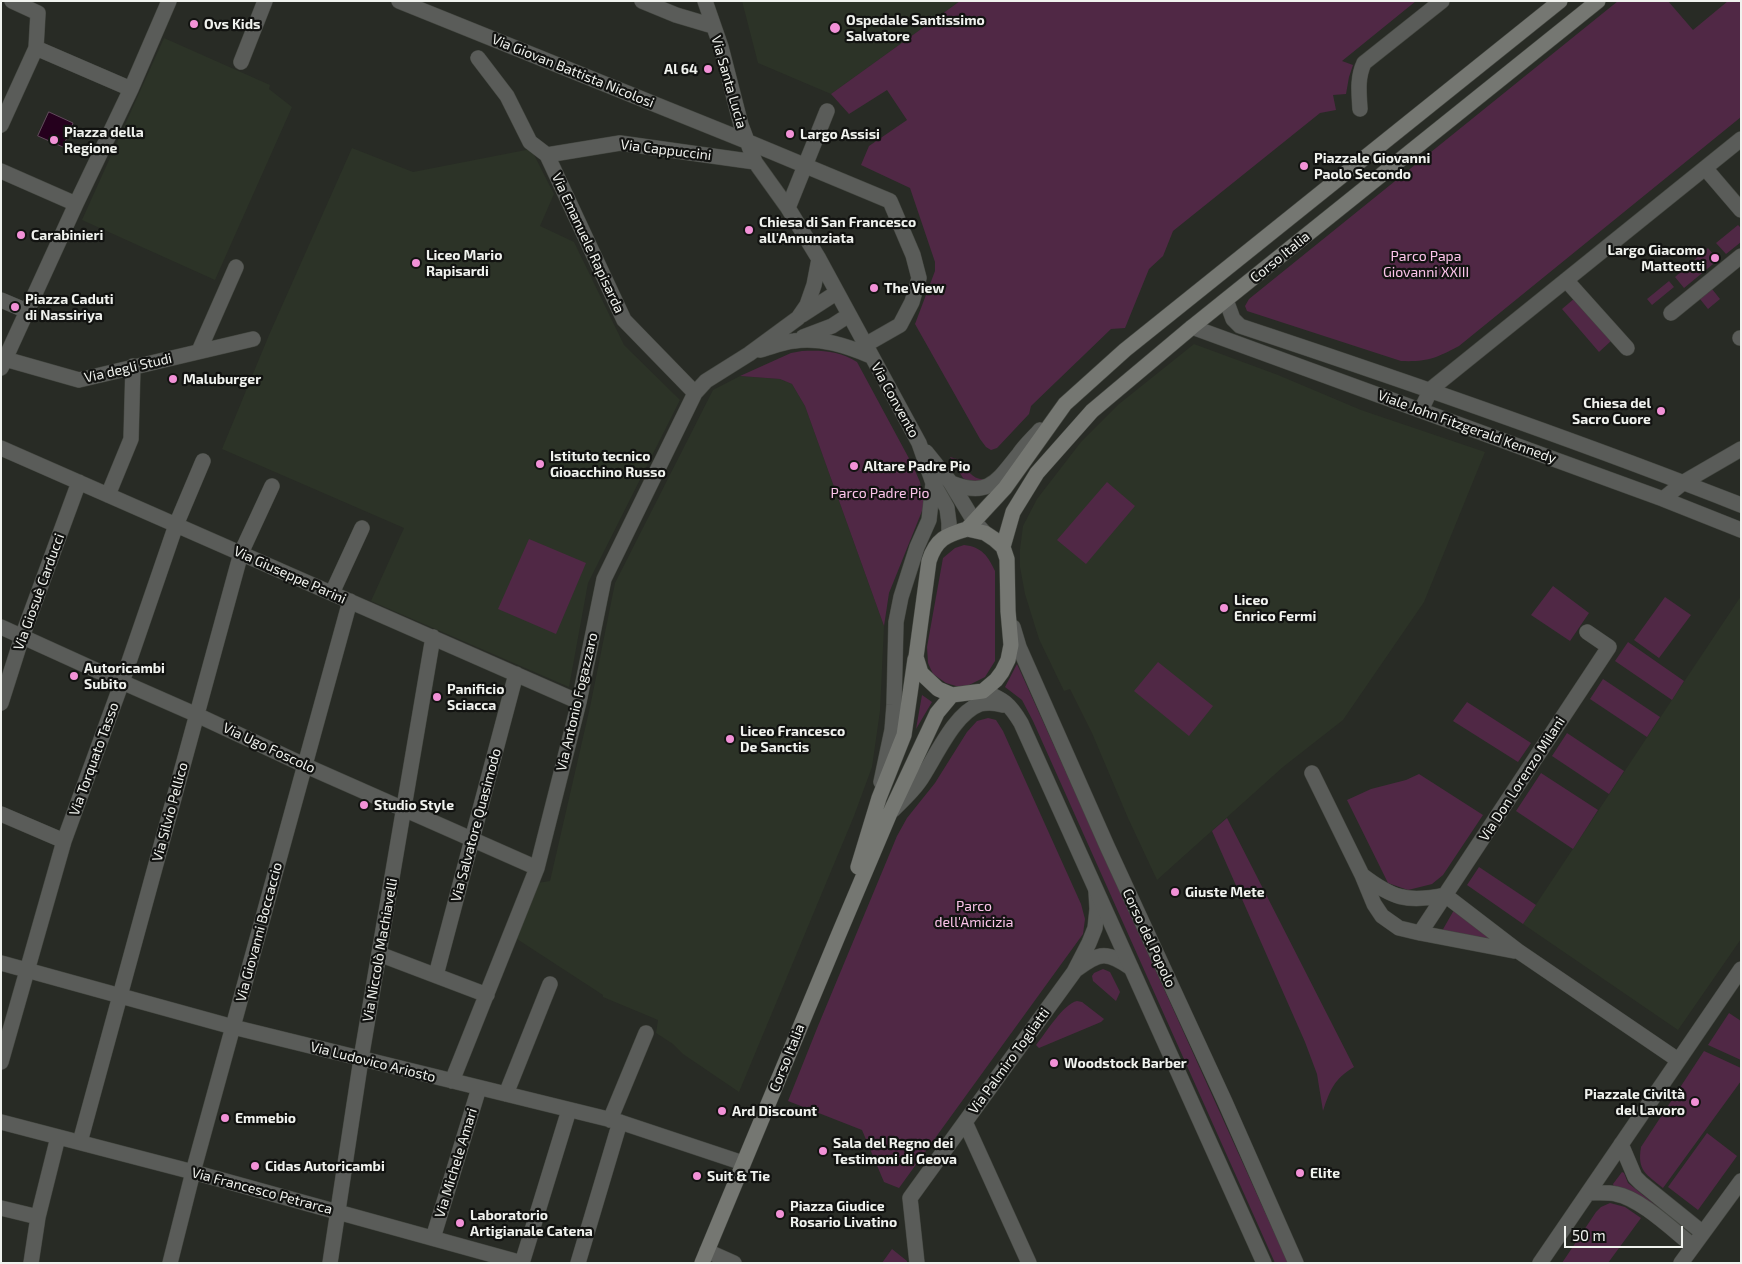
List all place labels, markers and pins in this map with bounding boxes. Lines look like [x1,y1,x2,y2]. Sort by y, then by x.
place label: Ospedale Santissimo Salvatore [846,12,985,44]
place label: Ovs Kids [204,16,260,32]
marker: Ovs Kids [188,18,200,30]
marker: Ospedale Santissimo Salvatore [828,21,842,35]
place label: Al 64 [664,61,698,77]
marker: Al 64 [702,63,714,75]
place label: Piazza della Regione [64,124,144,156]
place label: Largo Assisi [800,126,880,142]
marker: Largo Assisi [784,128,796,140]
marker: Piazza della Regione [48,134,60,146]
place label: Piazzale Giovanni Paolo Secondo [1314,150,1430,182]
marker: Piazzale Giovanni Paolo Secondo [1298,160,1310,172]
place label: Chiesa di San Francesco all'Annunziata [759,214,916,246]
marker: Chiesa di San Francesco all'Annunziata [743,224,755,236]
place label: Carabinieri [31,227,103,243]
marker: Carabinieri [15,229,27,241]
place label: Largo Giacomo Matteotti [1607,242,1705,274]
place label: Liceo Mario Rapisardi [426,247,502,280]
marker: Largo Giacomo Matteotti [1709,252,1721,264]
marker: Liceo Mario Rapisardi [410,257,422,269]
place label: The View [884,280,944,296]
marker: The View [868,282,880,294]
place label: Piazza Caduti di Nassiriya [25,291,114,324]
marker: Piazza Caduti di Nassiriya [9,301,21,313]
place label: Maluburger [183,371,261,387]
marker: Maluburger [167,373,179,385]
place label: Chiesa del Sacro Cuore [1572,395,1651,428]
marker: Chiesa del Sacro Cuore [1655,405,1667,417]
place label: Istituto tecnico Gioacchino Russo [550,448,666,481]
marker: Istituto tecnico Gioacchino Russo [534,458,546,470]
place label: Altare Padre Pio [864,458,971,474]
marker: Altare Padre Pio [848,460,860,472]
place label: Liceo Enrico Fermi [1234,592,1316,624]
marker: Liceo Enrico Fermi [1218,602,1230,614]
place label: Autoricambi Subito [84,660,165,692]
marker: Autoricambi Subito [68,670,80,682]
place label: Panificio Sciacca [447,681,504,714]
marker: Panificio Sciacca [431,691,443,703]
place label: Liceo Francesco De Sanctis [740,723,845,756]
marker: Liceo Francesco De Sanctis [724,733,736,745]
place label: Studio Style [374,797,454,813]
marker: Studio Style [358,799,370,811]
place label: Giuste Mete [1185,884,1265,900]
marker: Giuste Mete [1169,886,1181,898]
place label: Woodstock Barber [1064,1055,1187,1071]
marker: Woodstock Barber [1048,1057,1060,1069]
place label: Piazzale Civiltà del Lavoro [1584,1086,1685,1118]
marker: Piazzale Civiltà del Lavoro [1689,1096,1701,1108]
place label: Ard Discount [732,1103,817,1119]
marker: Ard Discount [716,1105,728,1117]
place label: Emmebio [235,1110,296,1126]
marker: Emmebio [219,1112,231,1124]
place label: Sala del Regno dei Testimoni di Geova [833,1135,957,1168]
marker: Sala del Regno dei Testimoni di Geova [817,1145,829,1157]
place label: Cidas Autoricambi [265,1158,385,1174]
marker: Cidas Autoricambi [249,1160,261,1172]
place label: Elite [1310,1165,1340,1181]
marker: Elite [1294,1167,1306,1179]
place label: Suit & Tie [707,1168,770,1184]
marker: Suit & Tie [691,1170,703,1182]
place label: Piazza Giudice Rosario Livatino [790,1198,897,1230]
place label: Laboratorio Artigianale Catena [470,1207,593,1240]
marker: Piazza Giudice Rosario Livatino [774,1208,786,1220]
marker: Laboratorio Artigianale Catena [454,1217,466,1229]

